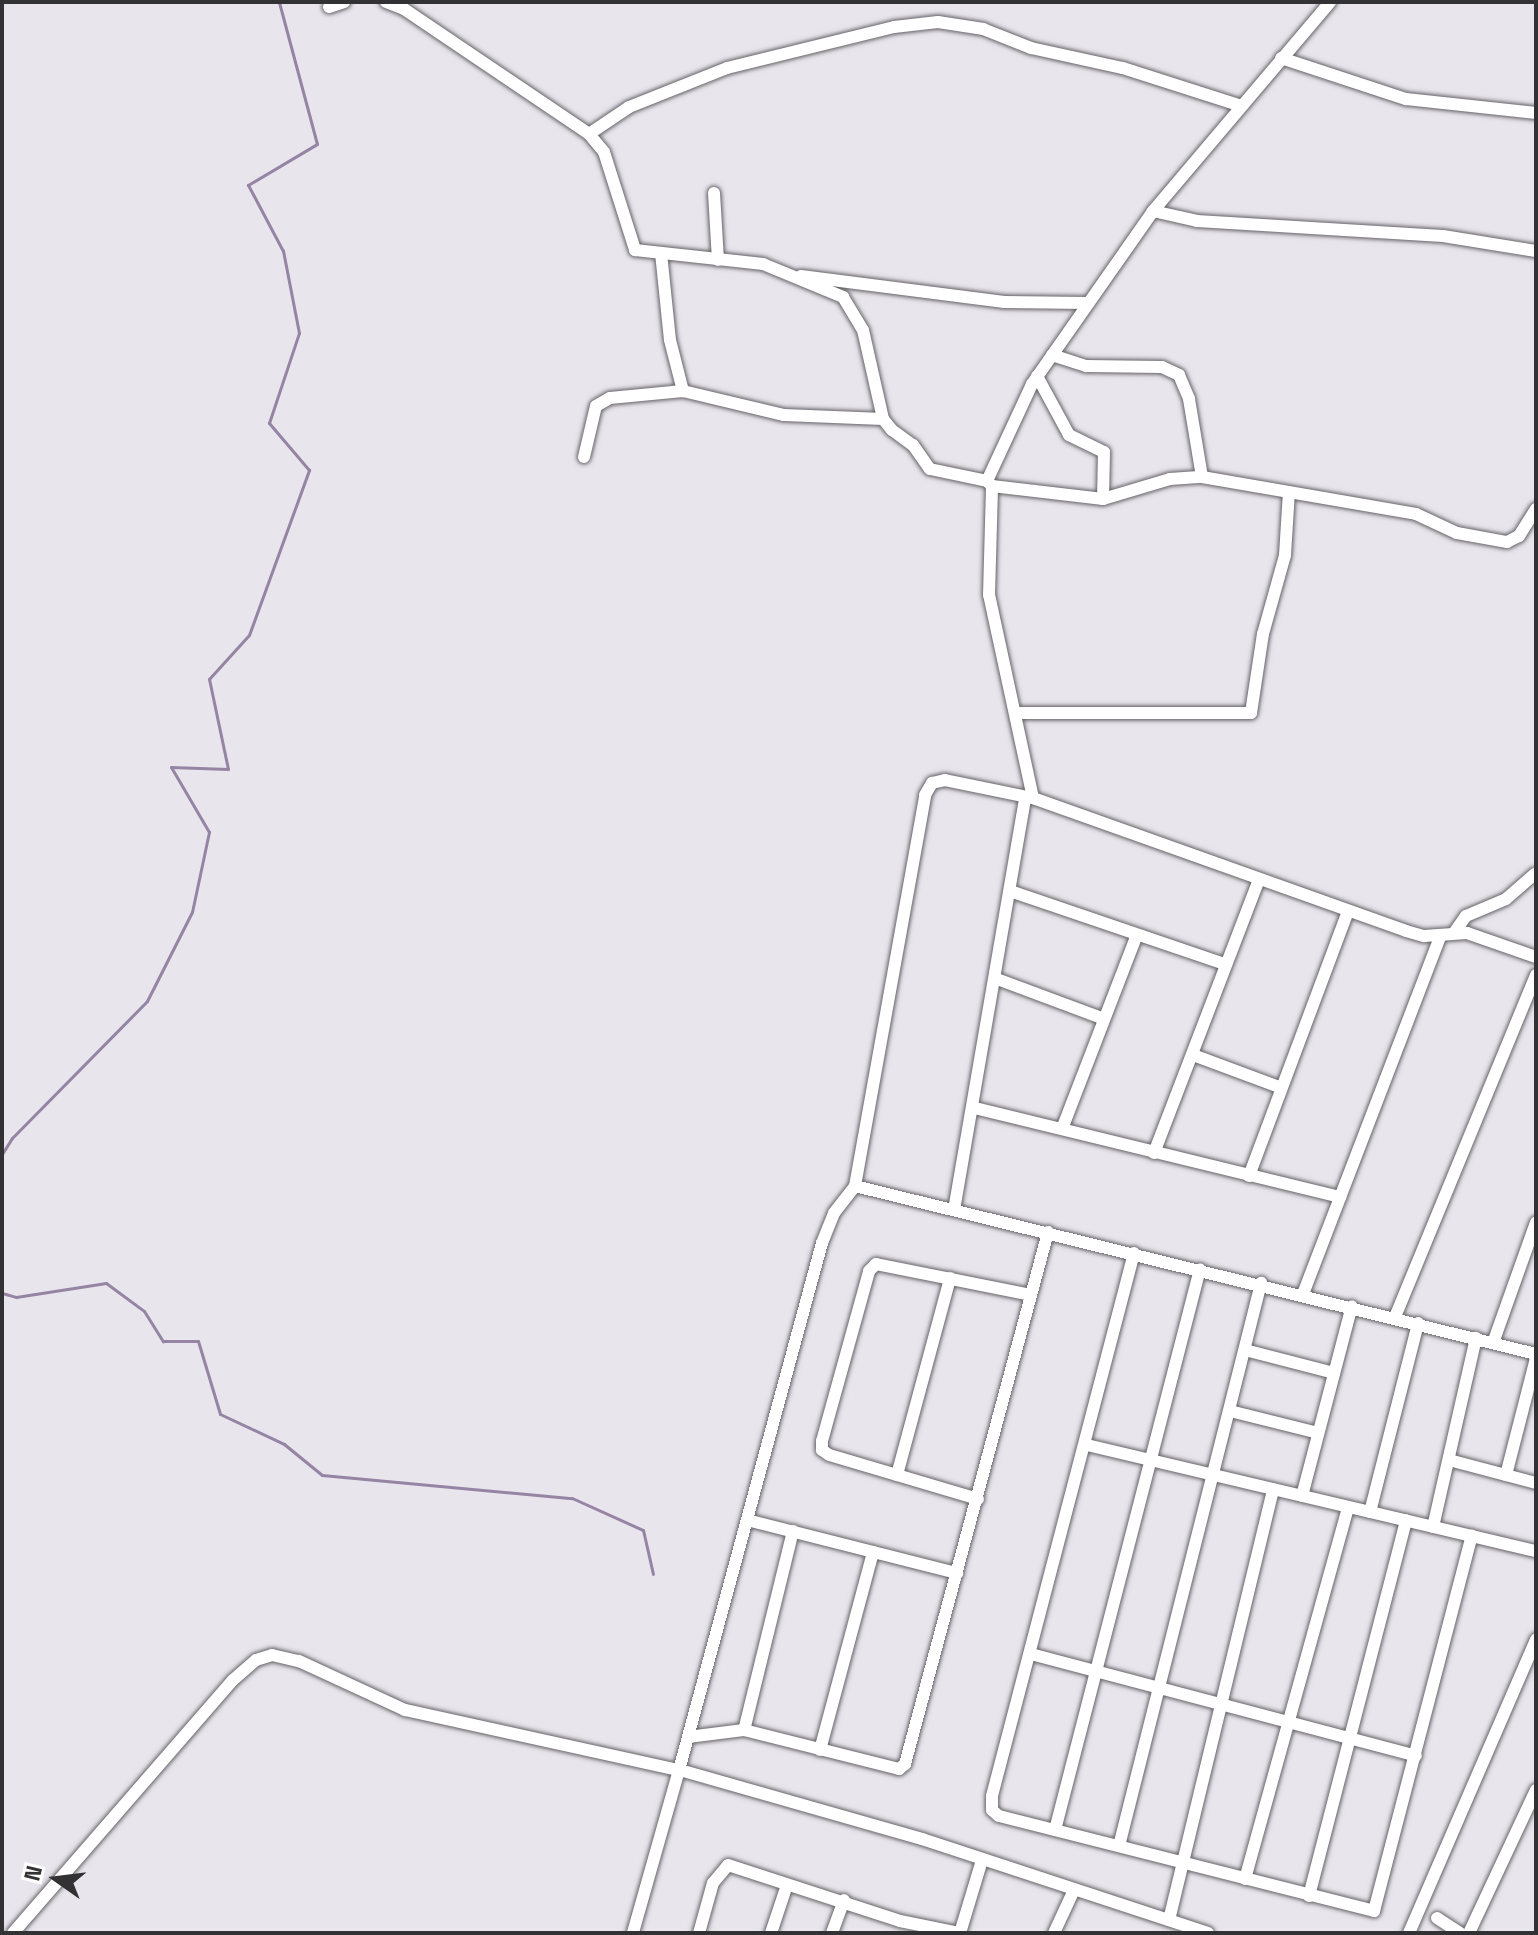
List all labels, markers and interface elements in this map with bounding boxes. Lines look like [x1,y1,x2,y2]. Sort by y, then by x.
north arrow [16,1839,96,1919]
text: N [17,1863,48,1884]

